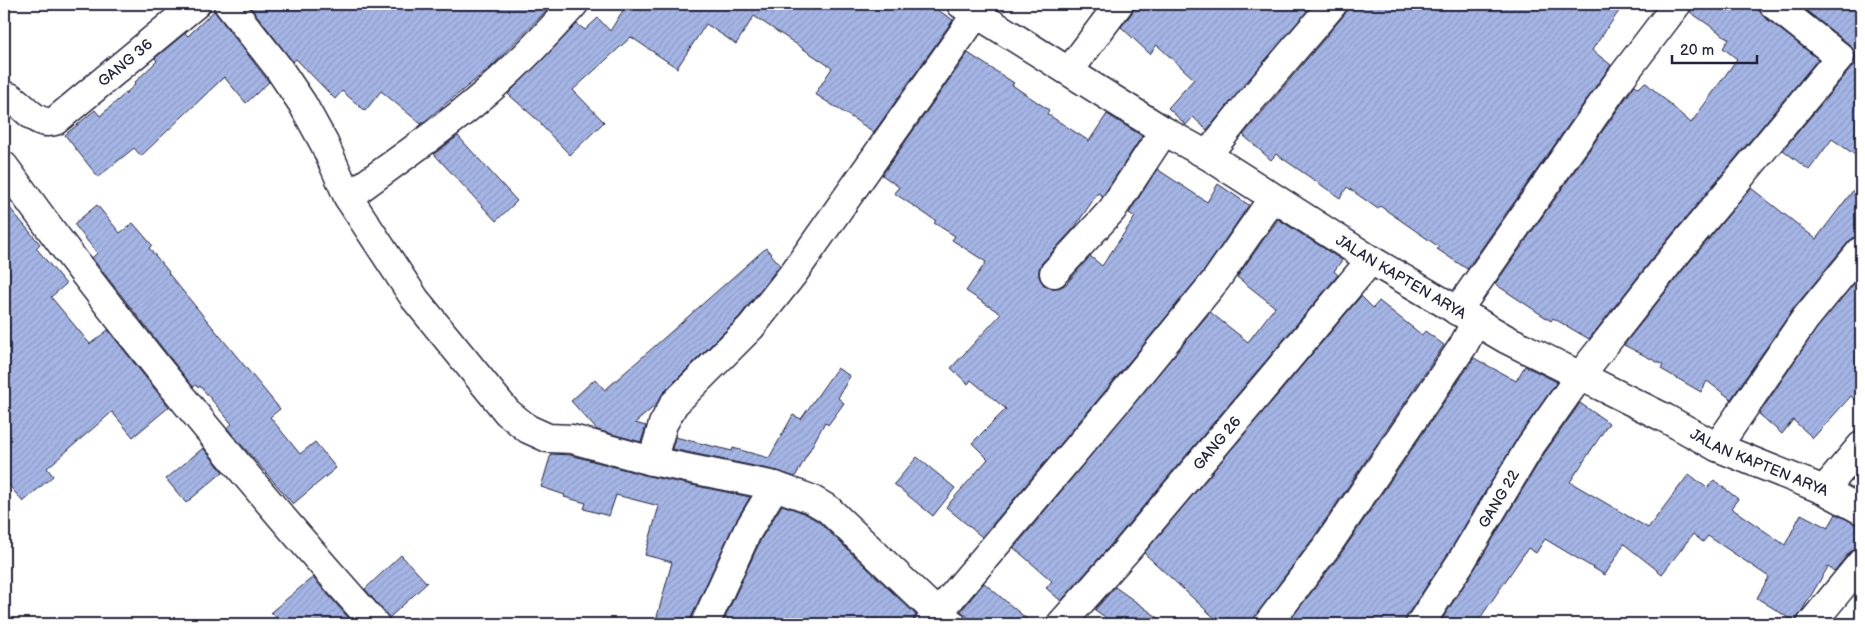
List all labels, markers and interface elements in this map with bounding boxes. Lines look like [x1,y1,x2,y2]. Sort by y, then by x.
scale bar [1672,32,1758,64]
street label: GANG 36 [94,35,157,91]
text: 20 m [1680,41,1714,60]
street label: JALAN KAPTEN ARYA [1332,231,1470,324]
street label: GANG 26 [1189,412,1246,474]
street label: JALAN KAPTEN ARYA [1687,425,1832,501]
street label: GANG 22 [1475,466,1524,532]

